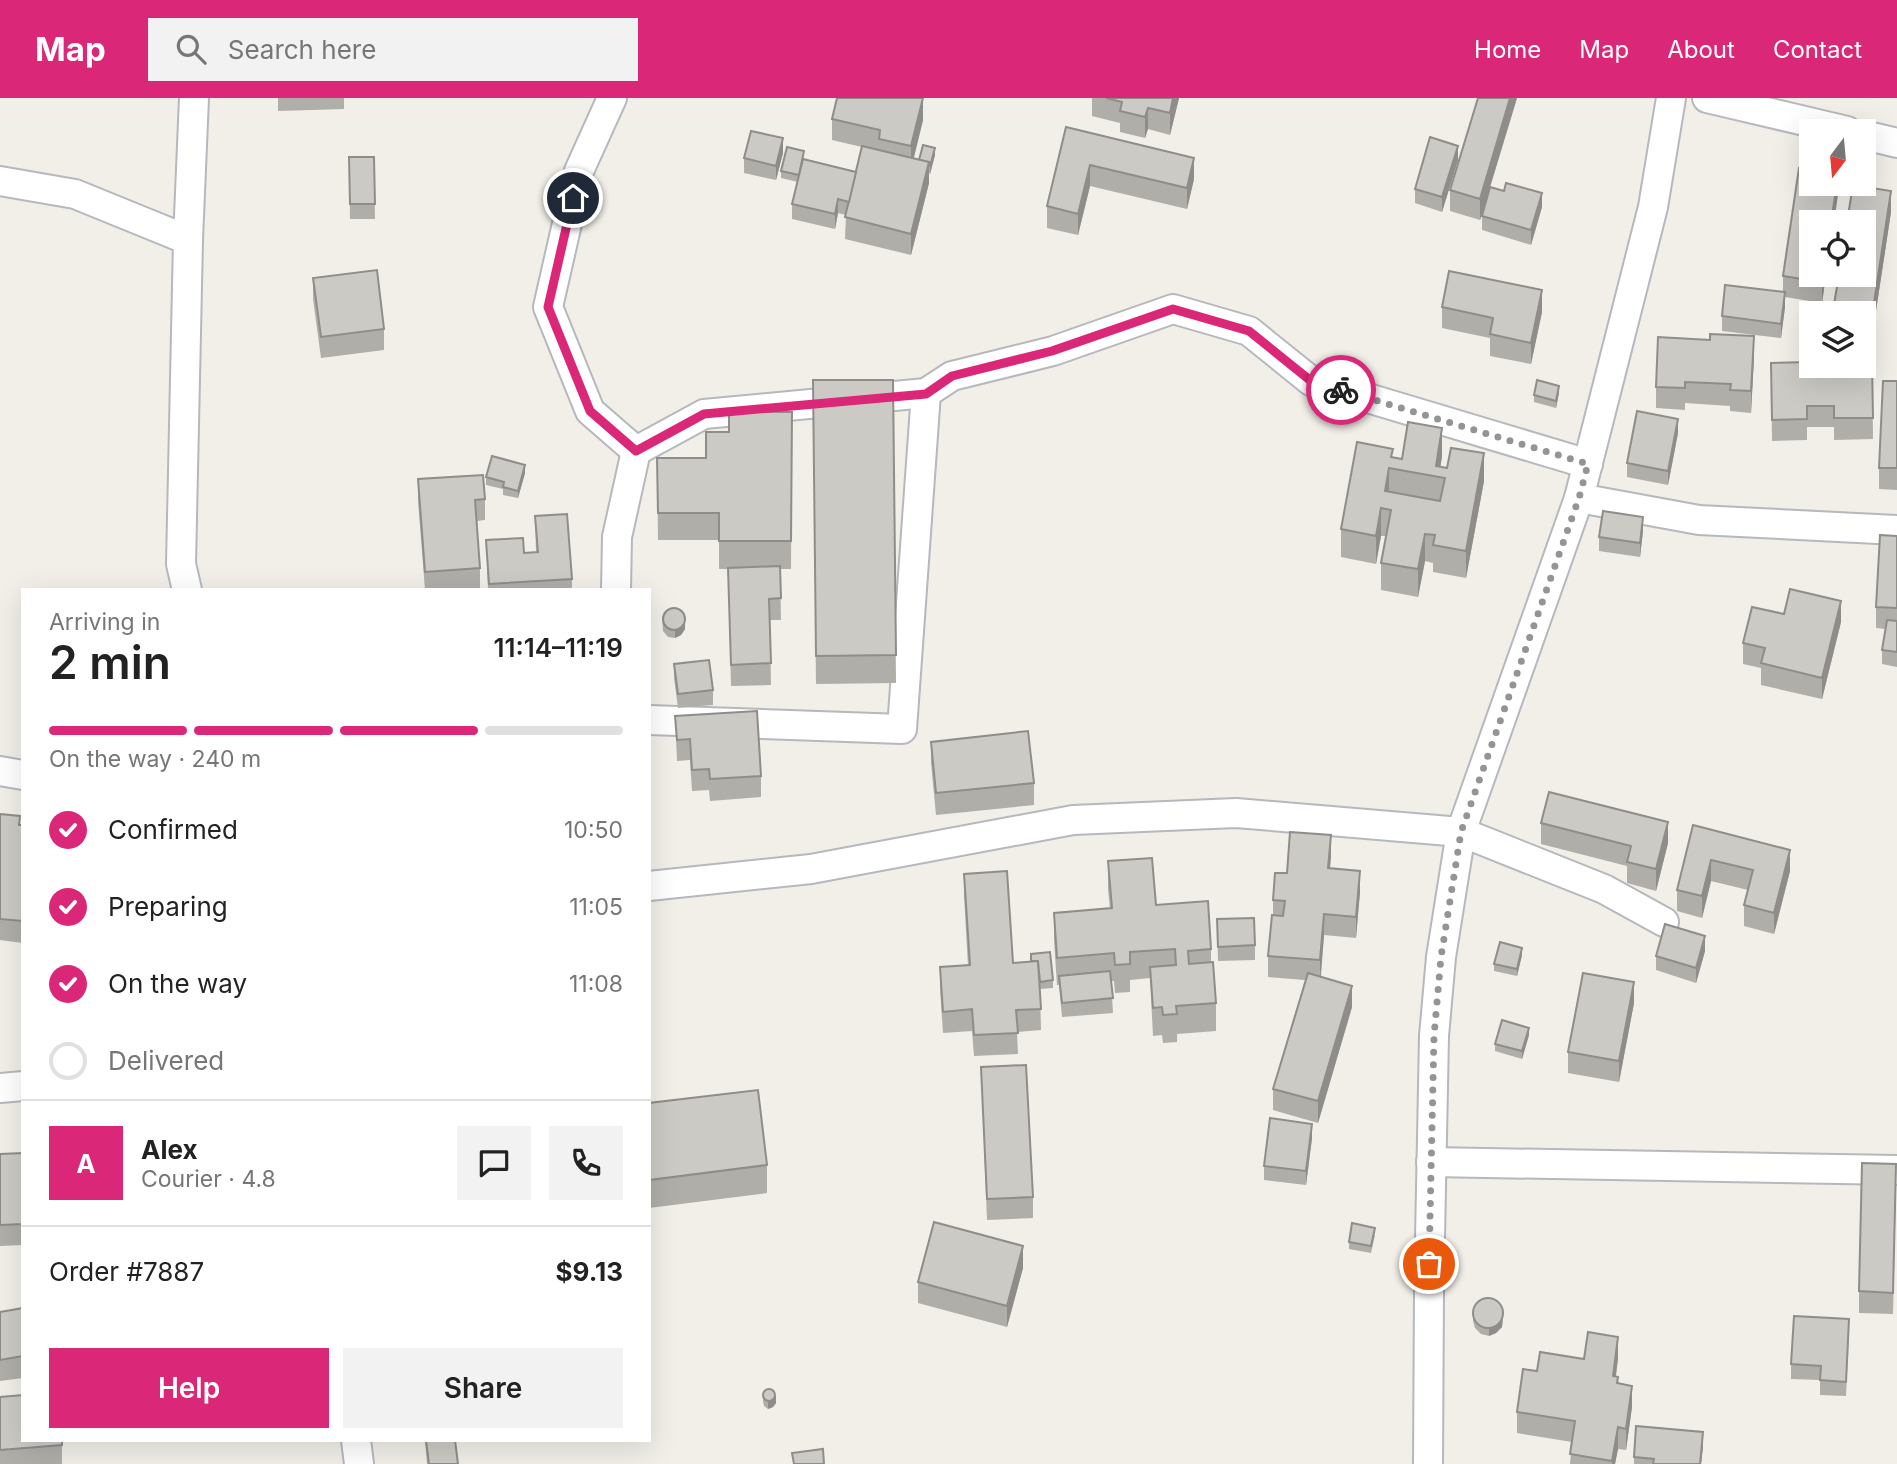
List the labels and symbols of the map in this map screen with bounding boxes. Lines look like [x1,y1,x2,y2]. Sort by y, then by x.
north arrow [1799,119,1876,196]
pin [543,168,603,228]
courier [1306,355,1376,425]
pin [1399,1234,1459,1294]

